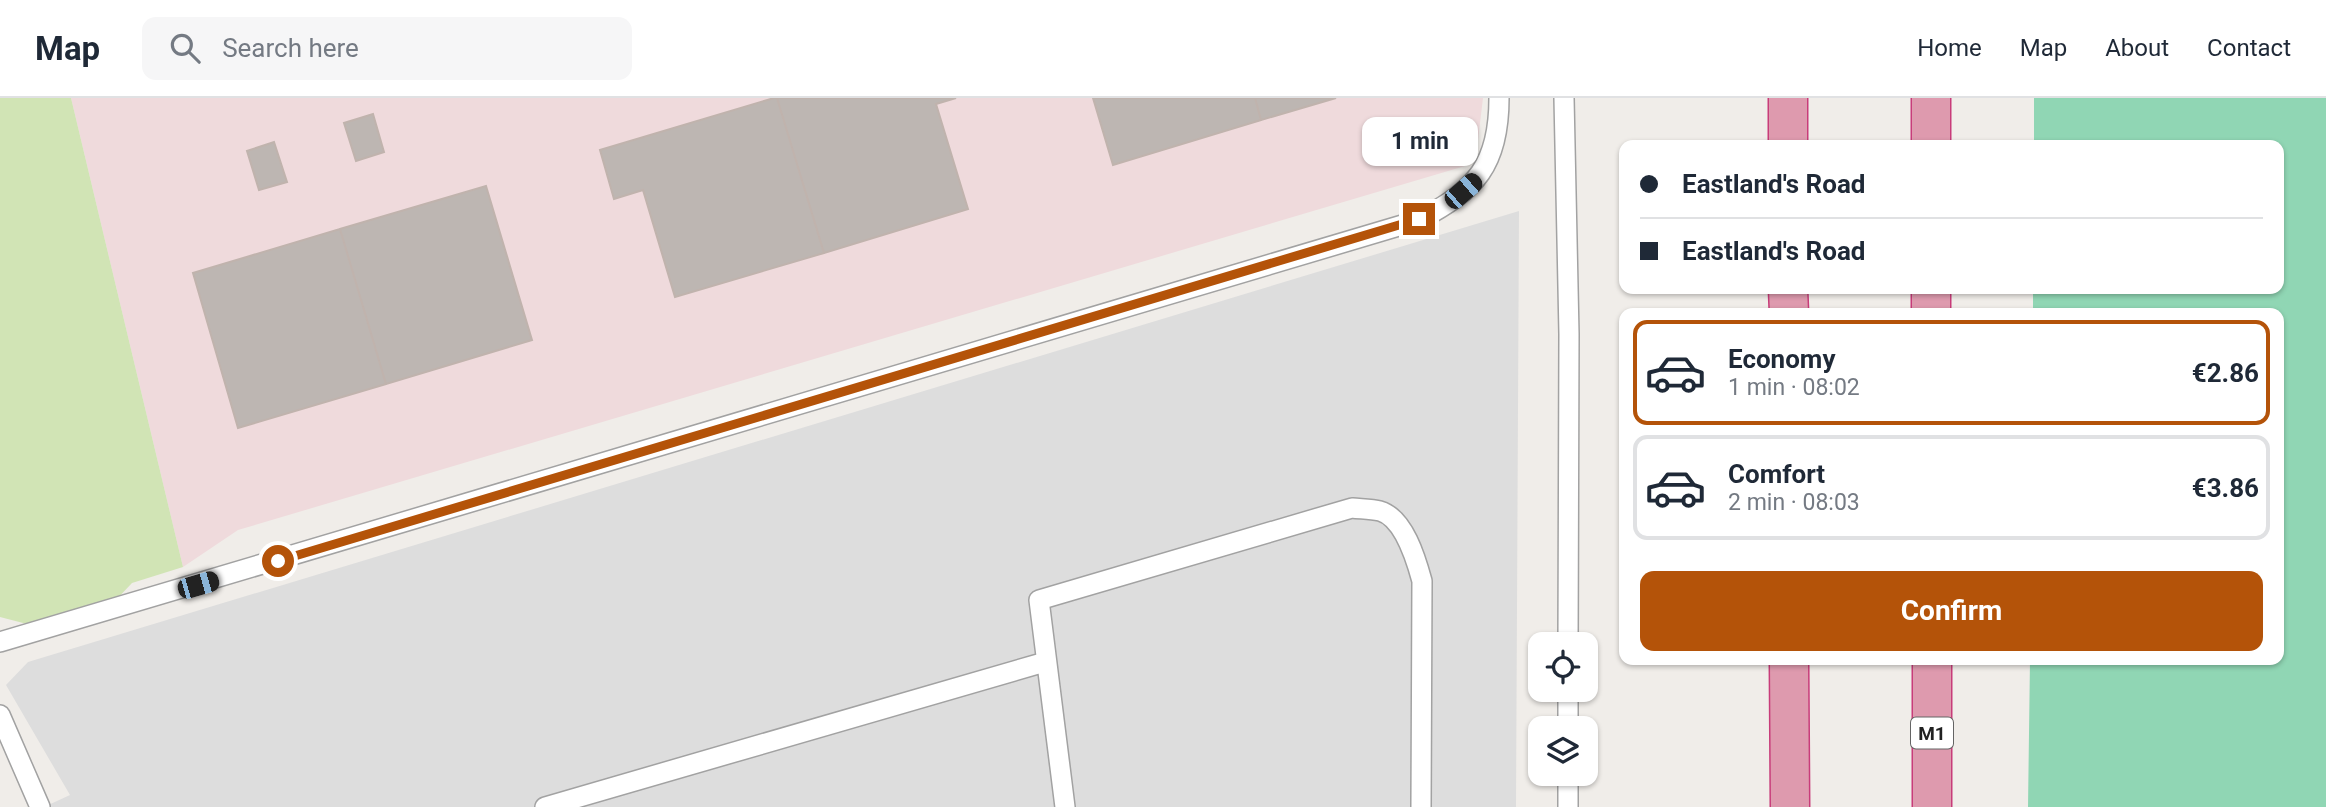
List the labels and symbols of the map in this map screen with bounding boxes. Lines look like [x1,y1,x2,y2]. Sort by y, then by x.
callout: 1 min [1361,117,1477,166]
car [1441,169,1486,213]
route end [1403,203,1435,235]
route start [262,545,294,577]
car [175,569,222,601]
road number: M1 [1911,718,1953,748]

